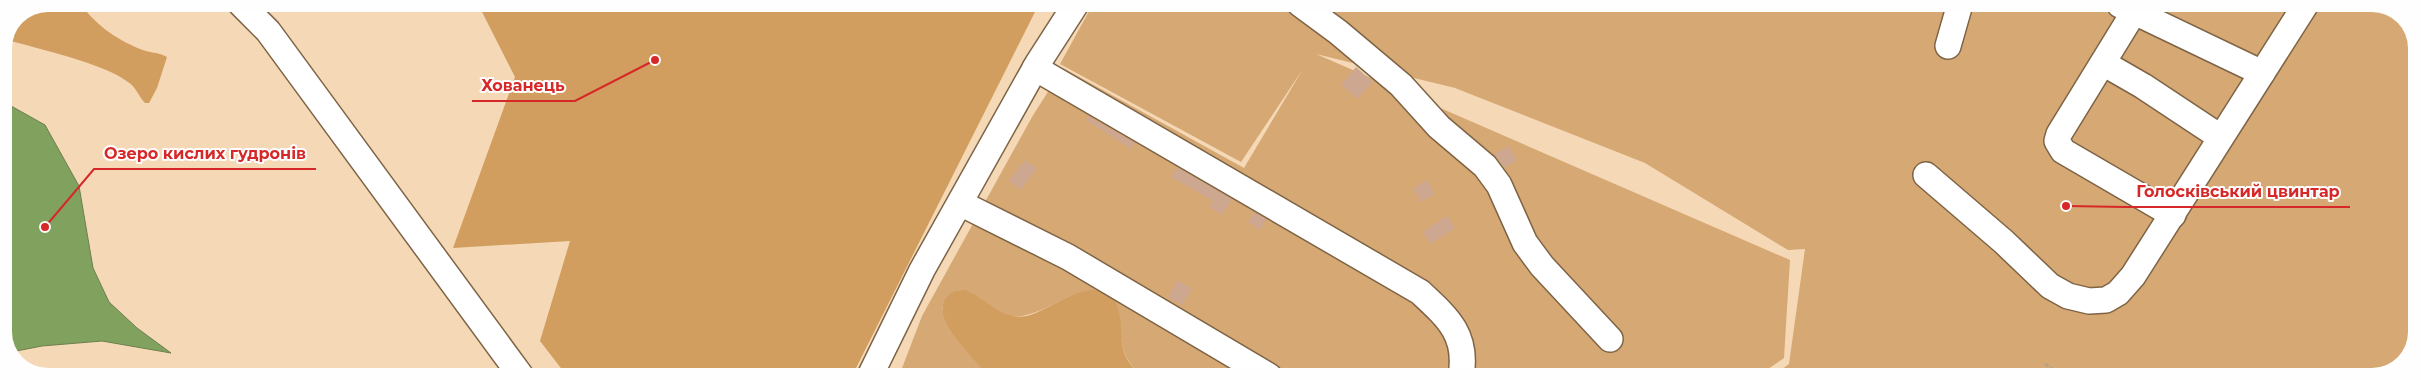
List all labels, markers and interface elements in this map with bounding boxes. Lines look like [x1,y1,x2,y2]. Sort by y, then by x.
callout: Хованець [472,70,575,101]
text: Хованець [481,76,565,95]
callout: Озеро кислих гудронів [94,138,316,169]
text: Озеро кислих гудронів [104,144,306,163]
callout: Голосківський цвинтар [2126,176,2350,207]
text: Голосківський цвинтар [2136,182,2340,201]

